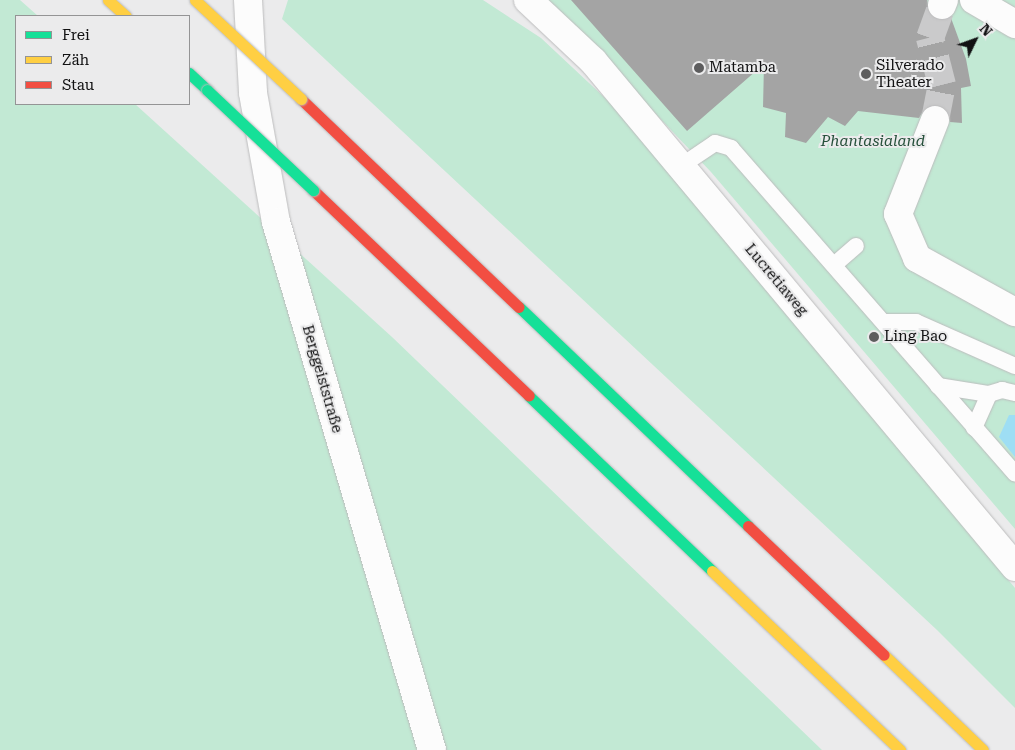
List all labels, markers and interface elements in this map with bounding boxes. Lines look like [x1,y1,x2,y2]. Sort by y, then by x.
legend [15,15,190,105]
north arrow [950,15,1000,65]
text: N [977,21,996,39]
text: Frei [62,26,90,44]
text: Zäh [62,51,89,69]
place label: Silverado Theater [876,56,944,91]
place label: Matamba [709,59,776,77]
marker: Matamba [693,62,705,74]
marker: Silverado Theater [860,68,872,80]
text: Stau [62,76,94,94]
park label: Phantasialand [821,133,925,151]
street label: Lucretiaweg [741,240,811,320]
street label: Berggeiststraße [298,323,346,435]
place label: Ling Bao [884,328,947,346]
marker: Ling Bao [868,331,880,343]

